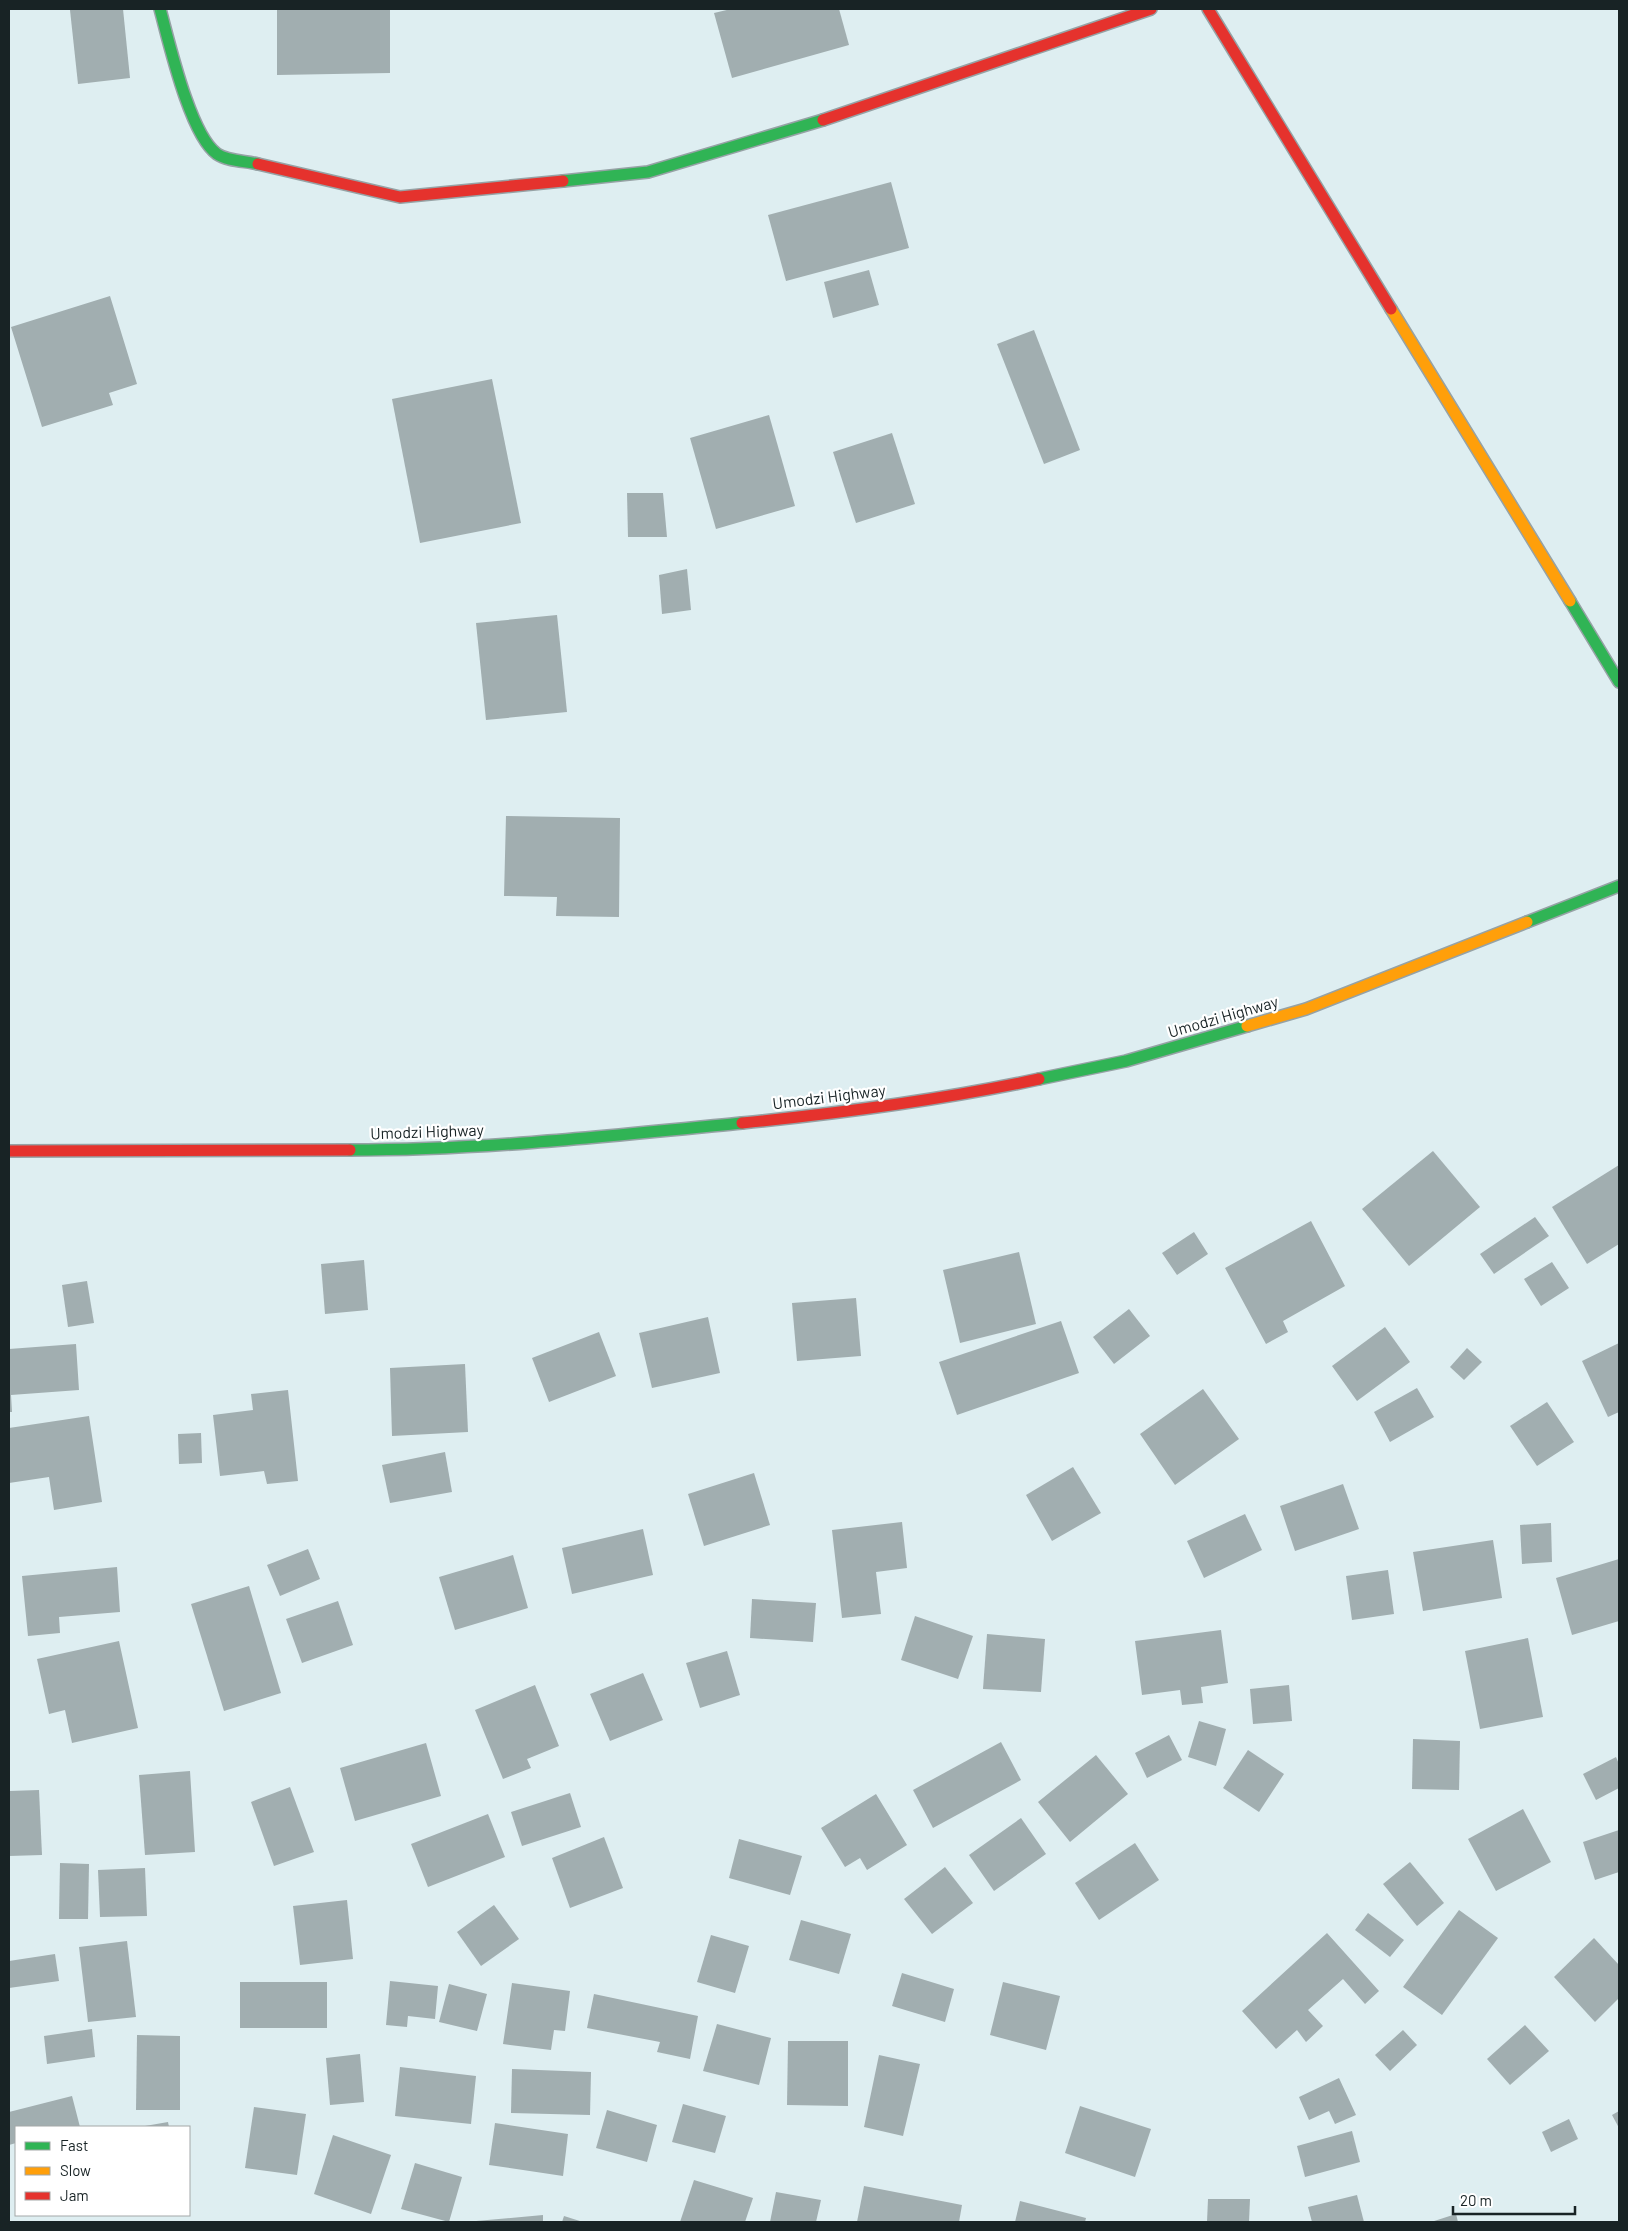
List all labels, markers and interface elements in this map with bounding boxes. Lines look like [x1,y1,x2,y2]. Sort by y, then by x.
street label: Umodzi Highway [1166,991,1281,1041]
street label: Umodzi Highway [771,1080,887,1112]
street label: Umodzi Highway [370,1119,485,1142]
legend [15,2126,190,2216]
text: Fast [60,2136,88,2154]
text: Slow [60,2161,91,2179]
scale bar [1453,2184,1576,2216]
text: Jam [60,2186,89,2204]
text: 20 m [1460,2191,1492,2209]

